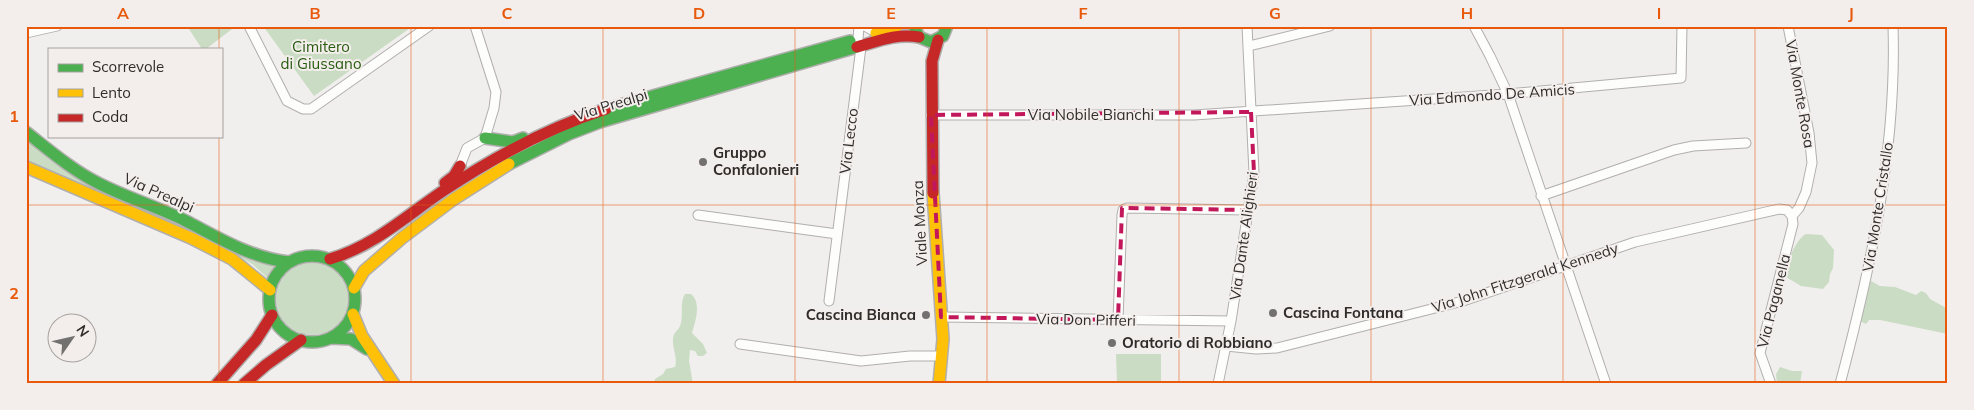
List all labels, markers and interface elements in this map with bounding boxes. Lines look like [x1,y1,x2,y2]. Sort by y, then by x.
text: A [117,3,129,23]
text: B [309,3,321,23]
text: C [502,3,513,23]
text: D [693,3,705,23]
text: E [886,3,896,23]
text: F [1078,3,1088,23]
text: G [1269,3,1281,23]
text: H [1461,3,1473,23]
text: I [1657,3,1661,23]
text: J [1848,3,1854,23]
park label: Cimitero di Giussano [281,37,361,73]
street label: Via Monte Rosa [1782,38,1819,150]
legend [48,48,222,138]
text: Scorrevole [92,57,164,76]
street label: Via Edmondo De Amicis [1408,79,1576,110]
text: Lento [92,83,131,102]
street label: Via Prealpi [572,84,650,125]
street label: Via Nobile Bianchi [1028,105,1154,124]
text: 1 [9,106,19,126]
text: Coda [92,107,128,126]
street label: Via Lecco [835,107,862,175]
street label: Via Monte Cristallo [1858,141,1897,273]
place label: Gruppo Confalonieri [713,143,799,179]
marker: Gruppo Confalonieri [697,156,709,168]
street label: Via Prealpi [121,169,197,217]
street label: Via Dante Alighieri [1225,170,1262,302]
street label: Viale Monza [908,180,931,266]
street label: Via John Fitzgerald Kennedy [1429,238,1621,317]
street label: Via Paganella [1753,252,1794,350]
text: 2 [9,283,19,303]
place label: Cascina Fontana [1283,303,1403,322]
place label: Cascina Bianca [806,305,916,324]
marker: Cascina Fontana [1267,307,1279,319]
marker: Cascina Bianca [920,309,932,321]
street label: Via Don Pifferi [1036,309,1136,330]
north arrow [48,312,98,362]
text: N [72,321,93,340]
place label: Oratorio di Robbiano [1122,333,1273,352]
marker: Oratorio di Robbiano [1106,337,1118,349]

